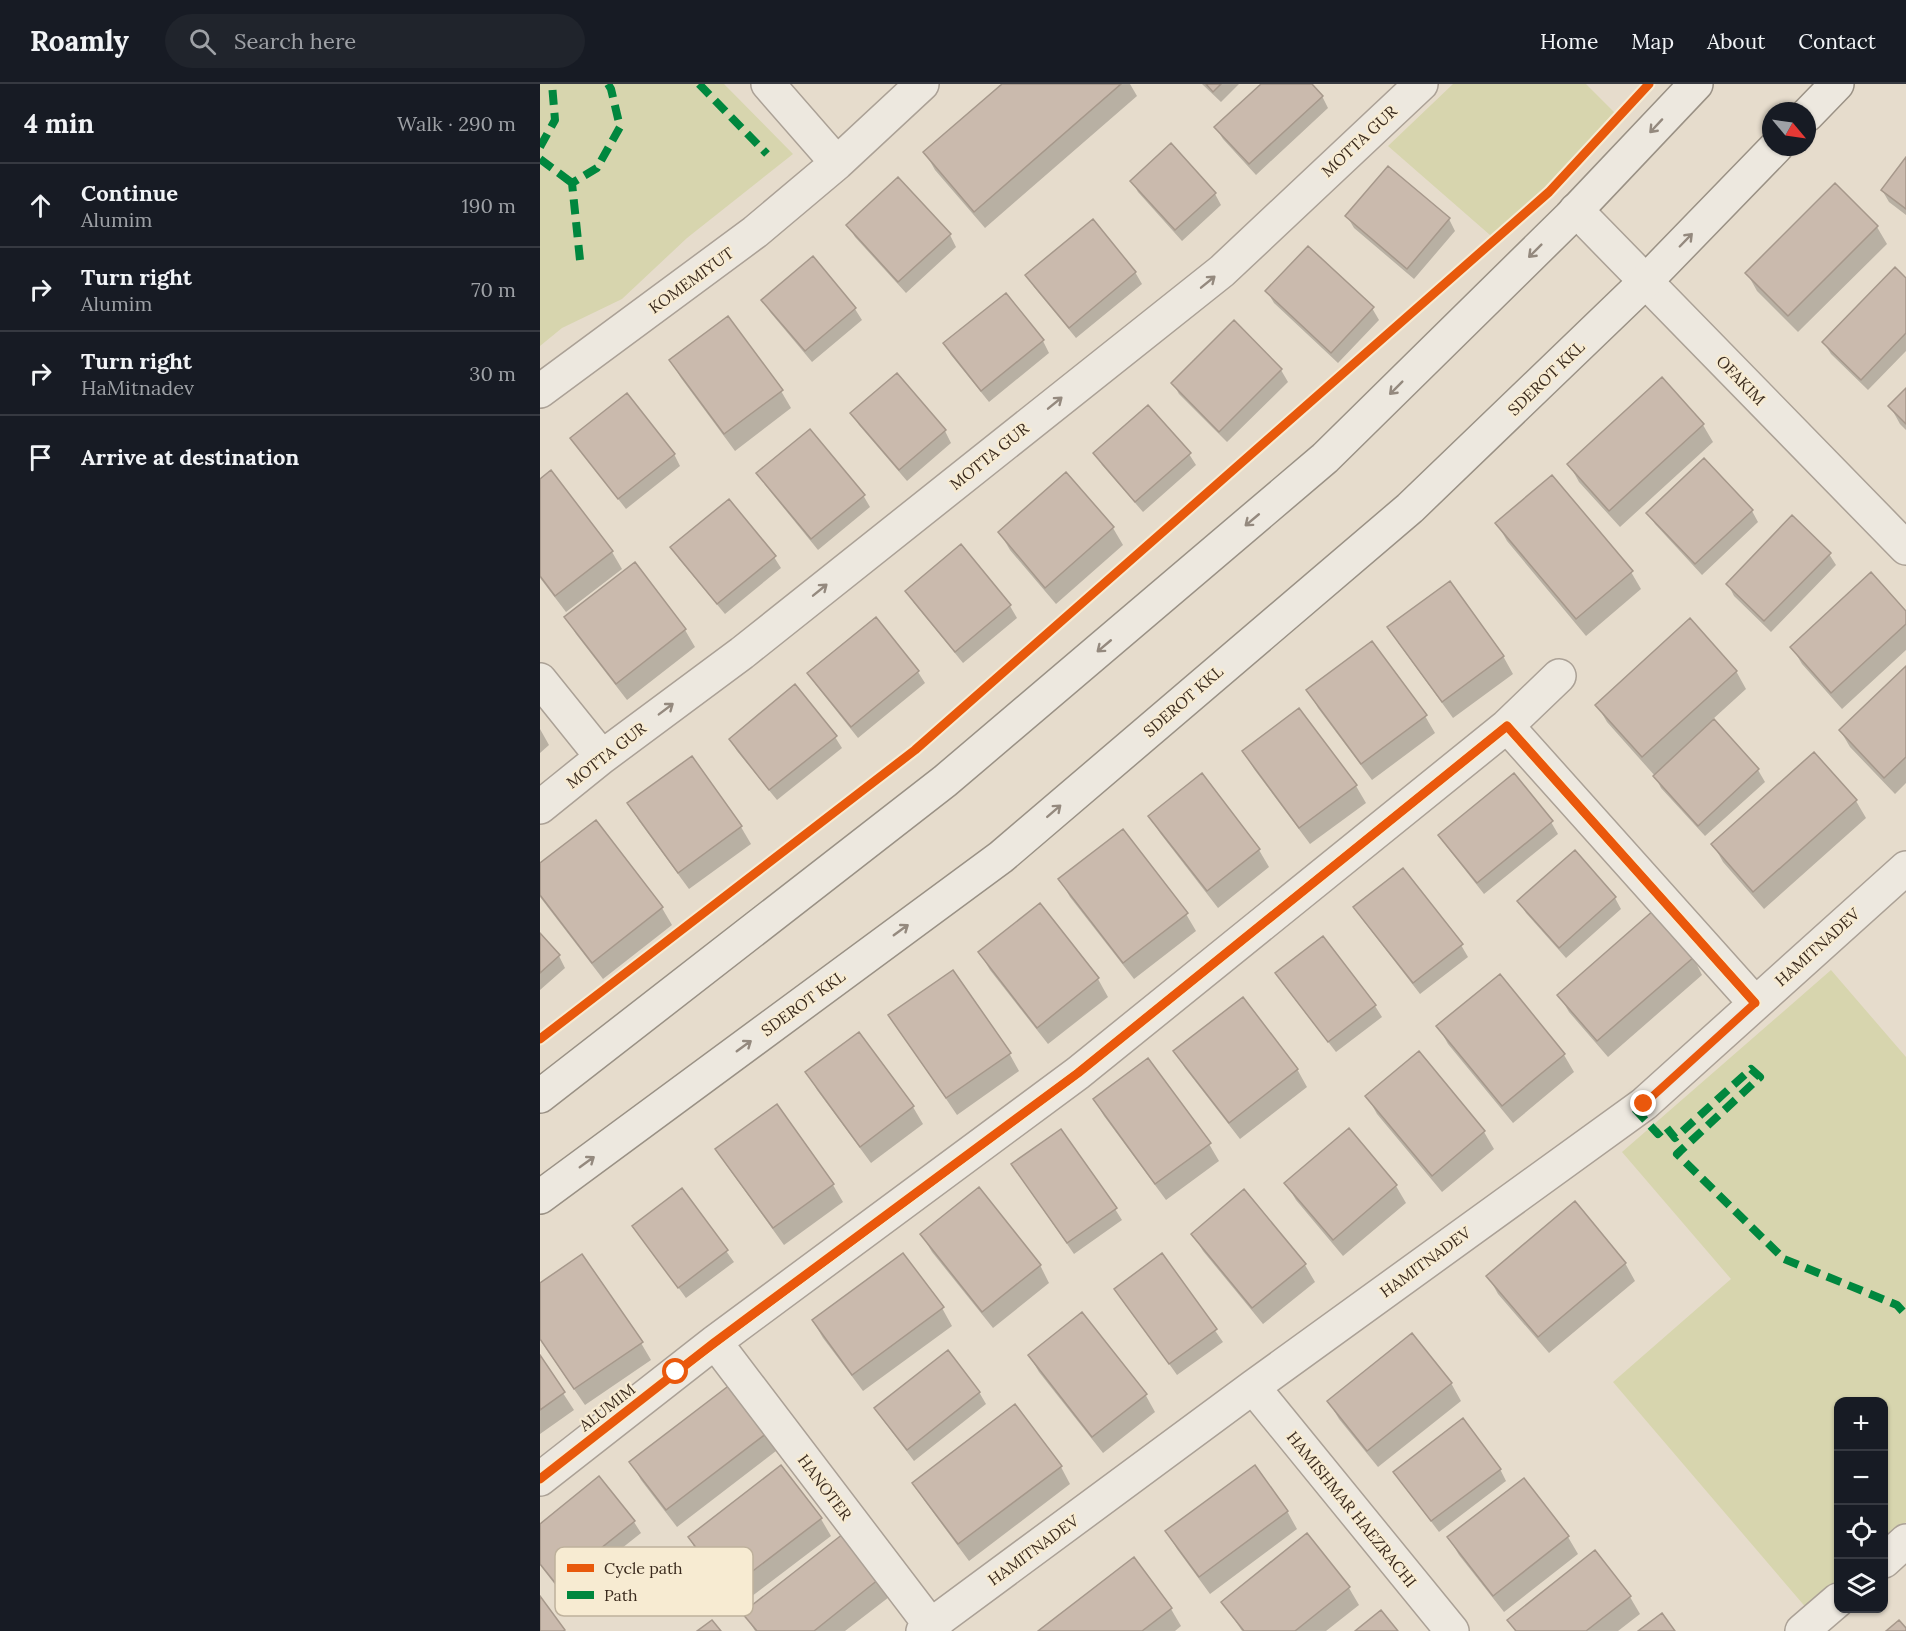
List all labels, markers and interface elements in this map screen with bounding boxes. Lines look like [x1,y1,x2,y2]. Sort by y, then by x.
search box [165,14,585,68]
text: Roamly [30,23,129,59]
icon: search [186,25,219,58]
text: Search here [234,27,356,55]
text: Home [1540,28,1598,55]
text: Map [1631,28,1674,55]
text: About [1707,28,1765,55]
text: Contact [1798,28,1876,55]
street label: MOTTA GUR [1317,100,1402,181]
north arrow [1762,102,1816,156]
text: 4 min [24,107,94,140]
text: Walk · 290 m [397,111,516,136]
one-way arrow [1649,119,1663,134]
text: Continue [81,179,178,207]
icon: ahead [24,189,57,222]
text: 190 m [462,193,516,218]
text: Alumim [81,207,152,232]
one-way arrow [1679,233,1693,248]
street label: KOMEMIYUT [645,242,737,318]
one-way arrow [1528,244,1543,259]
text: Turn right [81,263,192,291]
icon: right [24,273,57,306]
one-way arrow [1200,275,1216,288]
text: 70 m [471,277,516,302]
text: Alumim [81,291,152,316]
street label: SDEROT KKL [1503,336,1589,420]
text: Turn right [81,347,192,375]
street label: OFAKIM [1712,351,1770,409]
icon: right [24,357,57,390]
text: 30 m [469,361,516,386]
text: HaMitnadev [81,375,194,400]
one-way arrow [1389,381,1404,396]
one-way arrow [1047,397,1063,410]
street label: MOTTA GUR [946,418,1033,494]
icon: arrive [24,441,57,474]
text: Arrive at destination [81,443,299,471]
one-way arrow [1245,513,1260,527]
one-way arrow [812,584,828,597]
one-way arrow [1097,639,1112,653]
street label: SDEROT KKL [1139,661,1227,741]
one-way arrow [658,703,674,716]
street label: MOTTA GUR [562,717,651,792]
one-way arrow [1046,804,1062,818]
street label: HAMITNADEV [1770,903,1864,990]
one-way arrow [892,924,908,937]
street label: SDEROT KKL [757,966,849,1040]
one-way arrow [735,1040,751,1052]
route end [1630,1090,1656,1116]
one-way arrow [579,1156,595,1169]
street label: HAMITNADEV [1376,1222,1475,1302]
route start [662,1358,688,1384]
street label: ALUMIM [574,1379,639,1436]
map controls [1834,1397,1888,1613]
button: + [1834,1397,1888,1451]
street label: HAMISHMAR HAEZRACHI [1283,1427,1421,1591]
street label: HANOTER [794,1450,857,1525]
button: − [1834,1451,1888,1505]
button: locate [1834,1505,1888,1559]
street label: HAMITNADEV [984,1510,1083,1590]
legend [555,1547,753,1616]
text: Cycle path [604,1558,683,1578]
button: layers [1834,1559,1888,1613]
text: Path [604,1585,638,1605]

